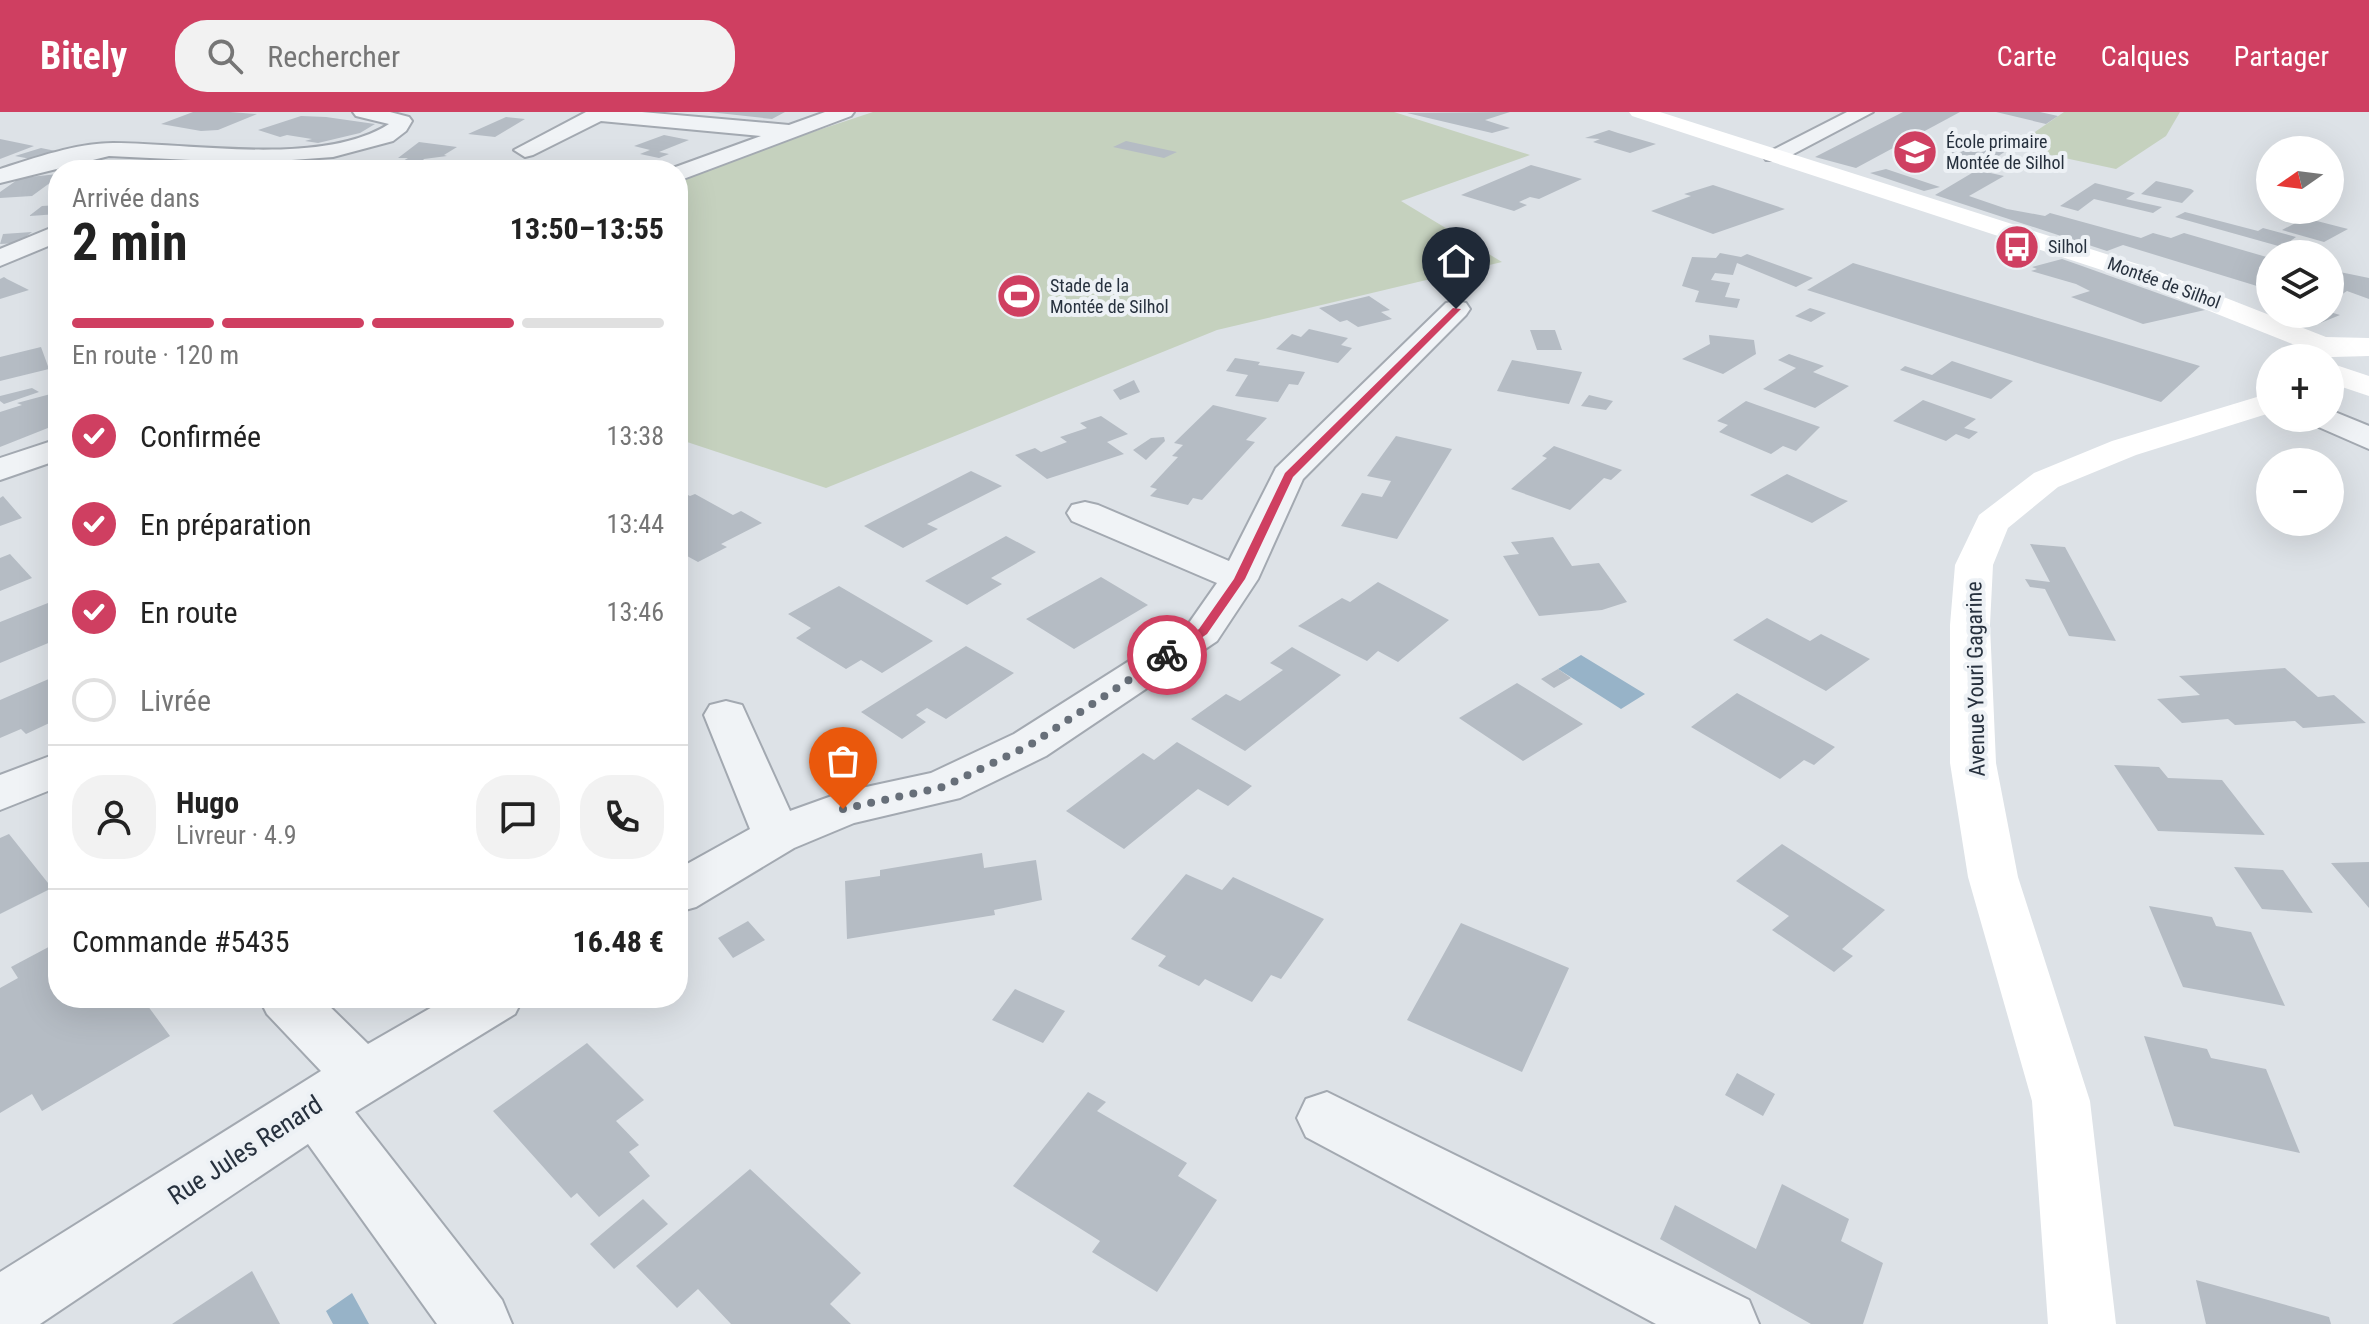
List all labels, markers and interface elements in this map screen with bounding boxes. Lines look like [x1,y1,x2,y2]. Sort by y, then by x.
search box [175,20,735,92]
text: Bitely [40,34,127,78]
icon: search [203,34,247,78]
text: Rechercher [267,39,400,74]
text: Carte [1997,40,2057,73]
text: Calques [2101,40,2190,73]
text: Partager [2234,40,2329,73]
school or university icon: École primaire Montée de Silhol [1891,128,1939,176]
place label: École primaire Montée de Silhol [1946,131,2065,173]
north arrow [2256,136,2344,224]
map controls [2256,136,2344,536]
text: Arrivée dans [72,183,200,213]
text: 13:50–13:55 [510,211,664,246]
text: 2 min [72,212,188,273]
bus stop icon: Silhol [1993,223,2041,271]
pin [1422,227,1490,309]
place label: Silhol [2048,236,2087,257]
icon: home [1434,239,1478,283]
button: layers [2256,240,2344,328]
street label: Montée de Silhol [2105,252,2224,313]
sports icon: Stade de la Montée de Silhol [995,272,1043,320]
place label: Stade de la Montée de Silhol [1050,275,1169,317]
text: En route · 120 m [72,340,239,370]
button: + [2256,344,2344,432]
icon: check [72,414,116,458]
text: Confirmée [140,419,261,454]
text: 13:38 [607,421,664,451]
button: − [2256,448,2344,536]
icon: check [72,502,116,546]
text: En préparation [140,507,312,542]
text: 13:44 [607,509,664,539]
street label: Avenue Youri Gagarine [1961,581,1990,777]
icon: check [72,590,116,634]
text: En route [140,595,238,630]
text: 13:46 [607,597,664,627]
courier [1127,615,1207,695]
icon: bike [1145,633,1189,677]
text: Livrée [140,683,211,718]
pin [809,727,877,809]
icon: bag [821,739,865,783]
button: person [72,775,156,859]
button: chat [476,775,560,859]
button: phone [580,775,664,859]
text: Hugo [176,785,239,820]
text: Livreur · 4.9 [176,820,297,850]
text: Commande #5435 [72,924,290,959]
text: 16.48 € [573,924,664,959]
street label: Rue Jules Renard [162,1089,328,1211]

